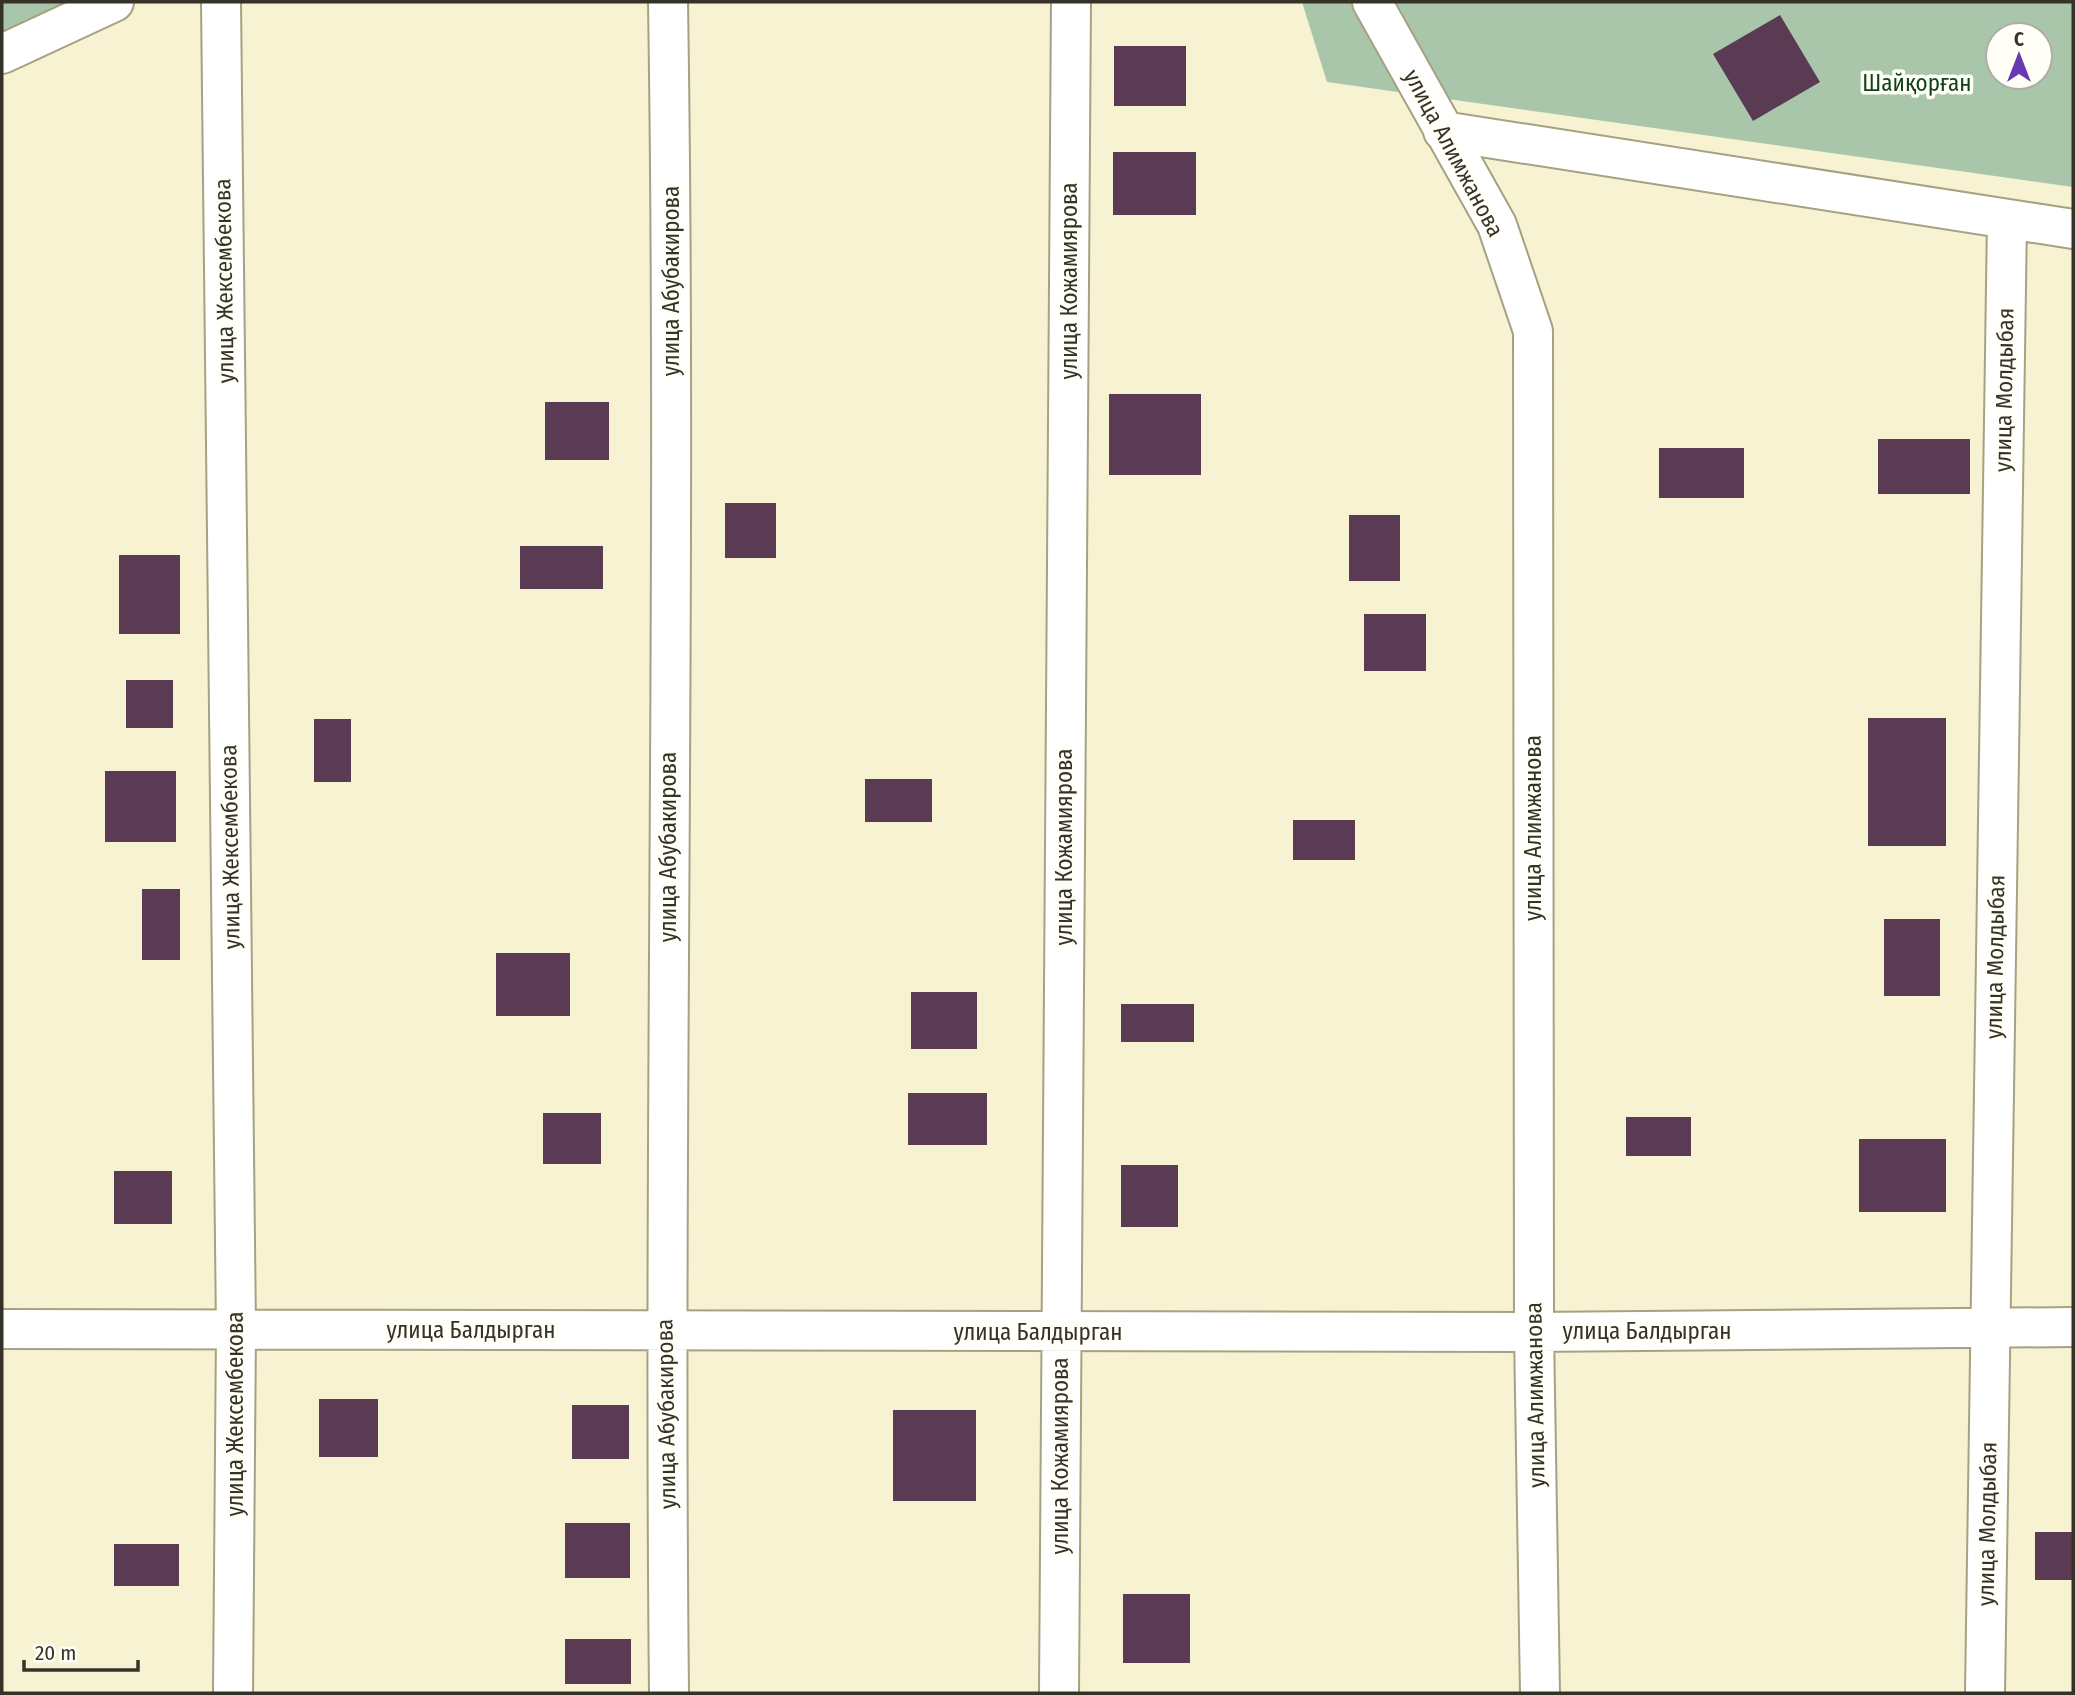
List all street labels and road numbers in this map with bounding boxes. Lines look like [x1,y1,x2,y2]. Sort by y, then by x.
street label: улица Алимжанова [1398,64,1510,242]
street label: улица Жексембекова [208,178,240,384]
street label: улица Кожамиярова [1055,182,1083,380]
street label: улица Абубакирова [657,186,685,376]
street label: улица Молдыбая [1989,308,2019,472]
street label: улица Алимжанова [1519,735,1547,921]
street label: улица Жексембекова [214,744,246,950]
street label: улица Кожамиярова [1050,748,1078,946]
street label: улица Абубакирова [654,752,682,942]
street label: улица Молдыбая [1980,875,2010,1039]
street label: улица Алимжанова [1519,1302,1551,1488]
street label: улица Жексембекова [221,1311,249,1517]
street label: улица Балдырган [387,1316,555,1344]
street label: улица Балдырган [1563,1317,1731,1345]
street label: улица Балдырган [954,1318,1122,1346]
street label: улица Абубакирова [650,1319,682,1509]
street label: улица Кожамиярова [1046,1357,1074,1555]
street label: улица Молдыбая [1972,1442,2002,1606]

